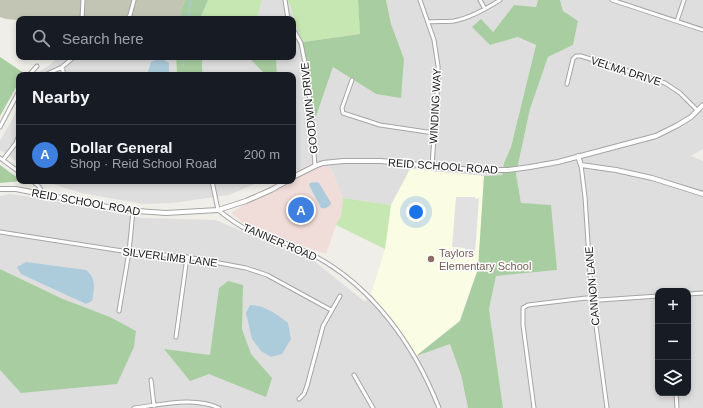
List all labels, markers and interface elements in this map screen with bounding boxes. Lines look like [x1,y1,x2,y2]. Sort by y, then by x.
search box [16,16,296,60]
icon: search [30,27,52,49]
text: Search here [62,30,144,47]
street label: VELMA DRIVE [589,54,663,88]
street label: GOODWIN DRIVE [298,62,320,154]
street label: WINDING WAY [427,67,443,144]
text: Nearby [32,88,90,107]
text: Dollar General [70,139,173,156]
text: A [40,147,50,162]
text: 200 m [244,147,280,162]
text: Shop · Reid School Road [70,156,217,171]
street label: REID SCHOOL ROAD [388,156,498,176]
street label: REID SCHOOL ROAD [31,187,141,217]
pin: A [288,195,314,225]
your location [406,202,426,222]
street label: TANNER ROAD [241,221,319,263]
street label: SILVERLIMB LANE [122,245,218,269]
street label: CANNON LANE [583,246,601,326]
place label: Taylors Elementary School [439,247,531,272]
marker: Taylors Elementary School [426,254,436,264]
map controls [655,288,691,396]
button: + [655,288,691,324]
button: − [655,324,691,360]
button: layers [655,360,691,396]

